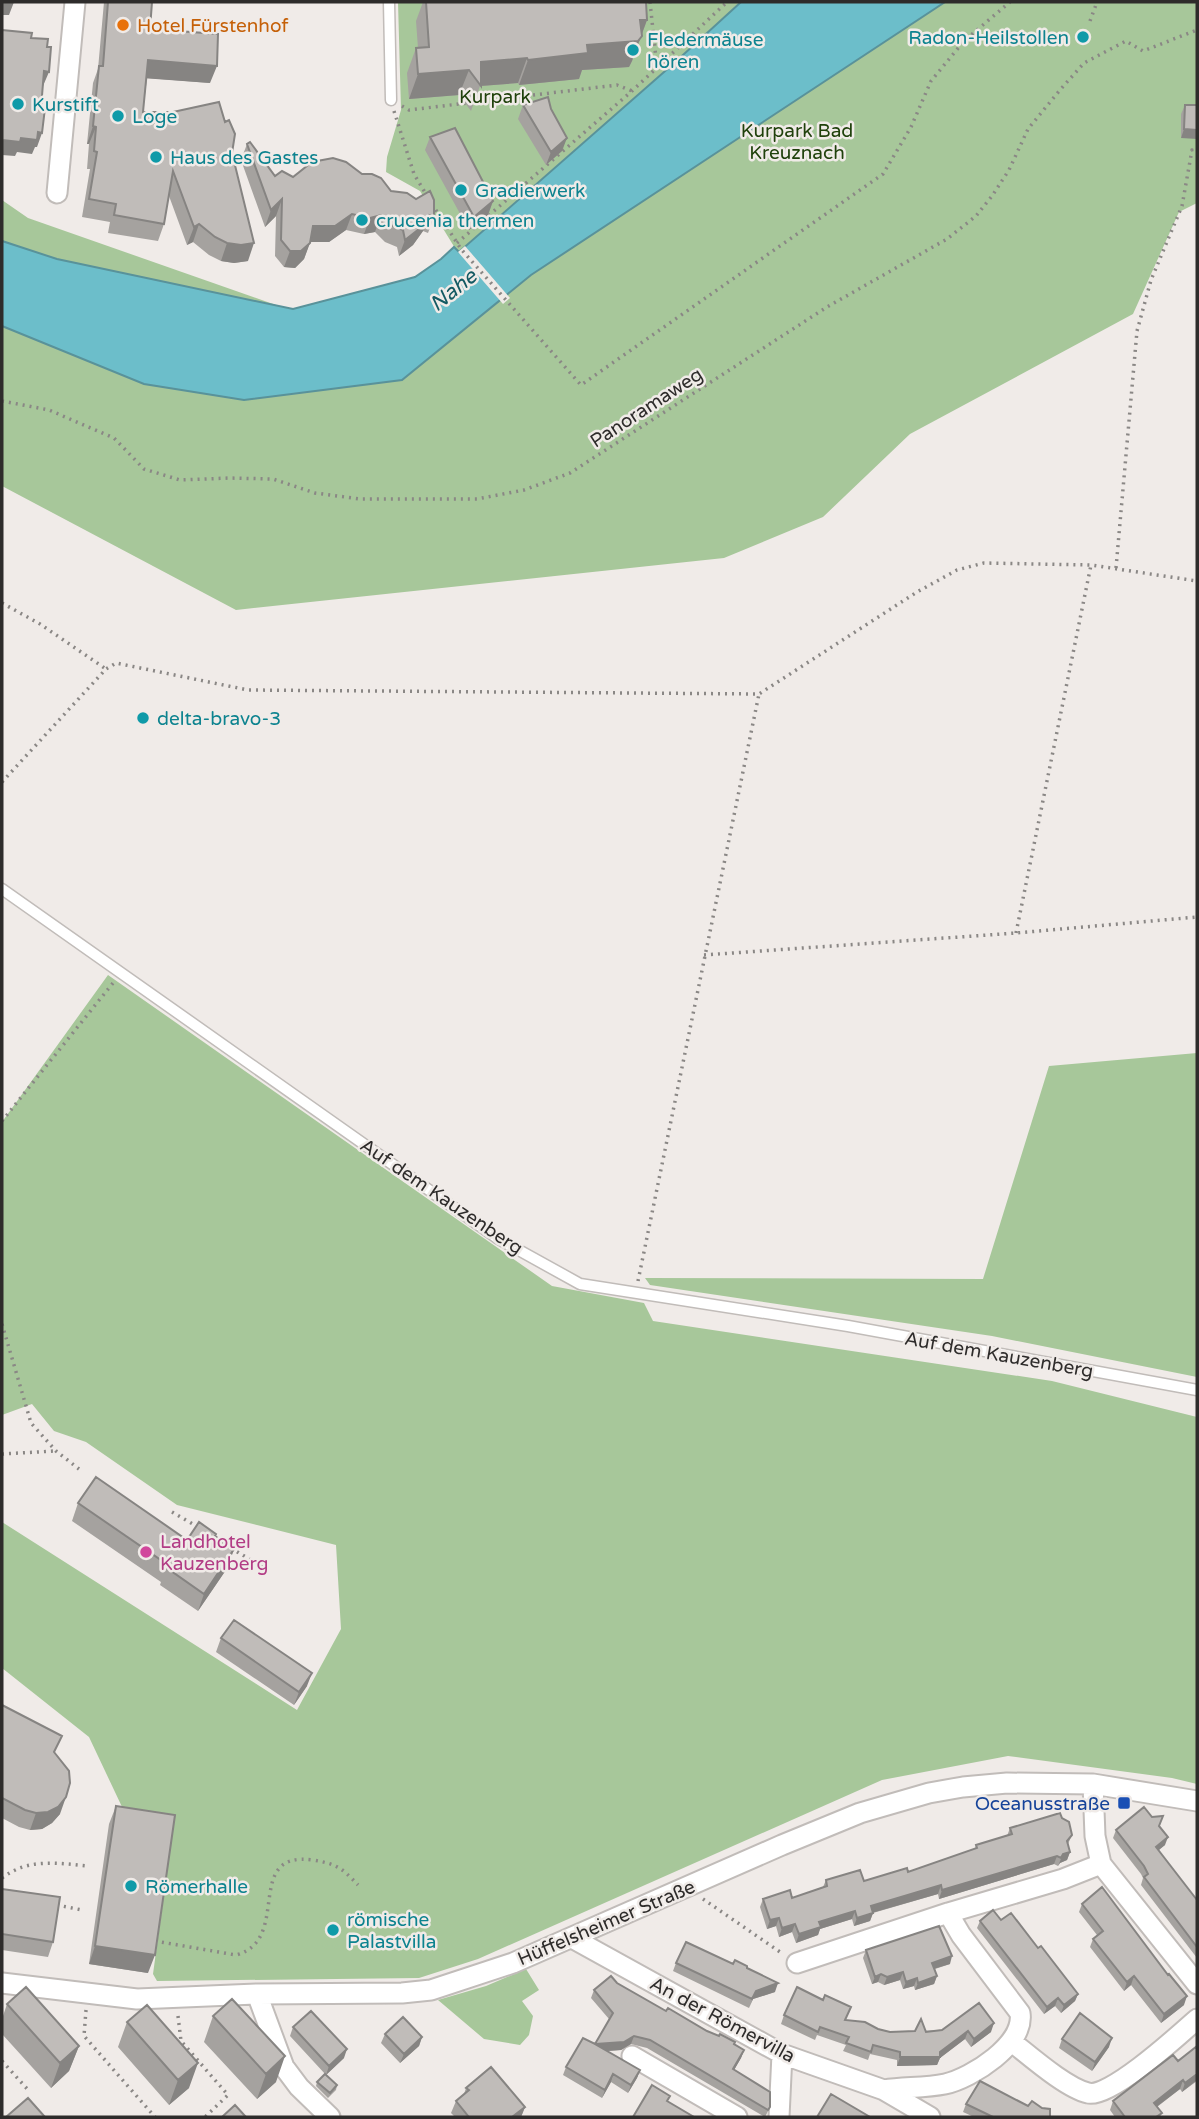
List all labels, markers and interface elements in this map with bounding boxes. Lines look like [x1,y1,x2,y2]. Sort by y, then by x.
place label: Hotel Fürstenhof [137,15,289,37]
marker: Hotel Fürstenhof [115,17,131,33]
place label: Radon-Heilstollen [908,27,1069,49]
place label: Fledermäuse hören [647,29,763,73]
marker: Radon-Heilstollen [1075,29,1091,45]
marker: Fledermäuse hören [625,42,641,58]
park label: Kurpark [459,86,531,108]
place label: Kurstift [32,94,99,116]
marker: Kurstift [10,96,26,112]
place label: Loge [132,106,177,128]
marker: Loge [110,108,126,124]
park label: Kurpark Bad Kreuznach [741,120,853,164]
place label: Haus des Gastes [170,147,319,169]
marker: Haus des Gastes [148,149,164,165]
place label: Gradierwerk [475,180,585,202]
marker: Gradierwerk [453,182,469,198]
place label: crucenia thermen [376,210,534,232]
marker: crucenia thermen [354,212,370,228]
water label: Nahe [425,263,483,317]
street label: Panoramaweg [586,363,707,452]
place label: delta-bravo-3 [157,708,281,730]
marker: delta-bravo-3 [135,710,151,726]
street label: Auf dem Kauzenberg [356,1134,527,1259]
street label: Auf dem Kauzenberg [903,1328,1095,1382]
place label: Landhotel Kauzenberg [160,1531,268,1575]
marker: Landhotel Kauzenberg [138,1544,154,1560]
place label: Oceanusstraße [975,1793,1110,1815]
marker: Oceanusstraße [1116,1795,1132,1811]
place label: Römerhalle [145,1876,248,1898]
street label: Hüffelsheimer Straße [514,1876,698,1970]
marker: Römerhalle [123,1878,139,1894]
place label: römische Palastvilla [347,1909,437,1953]
marker: römische Palastvilla [325,1922,341,1938]
street label: An der Römervilla [646,1972,799,2067]

